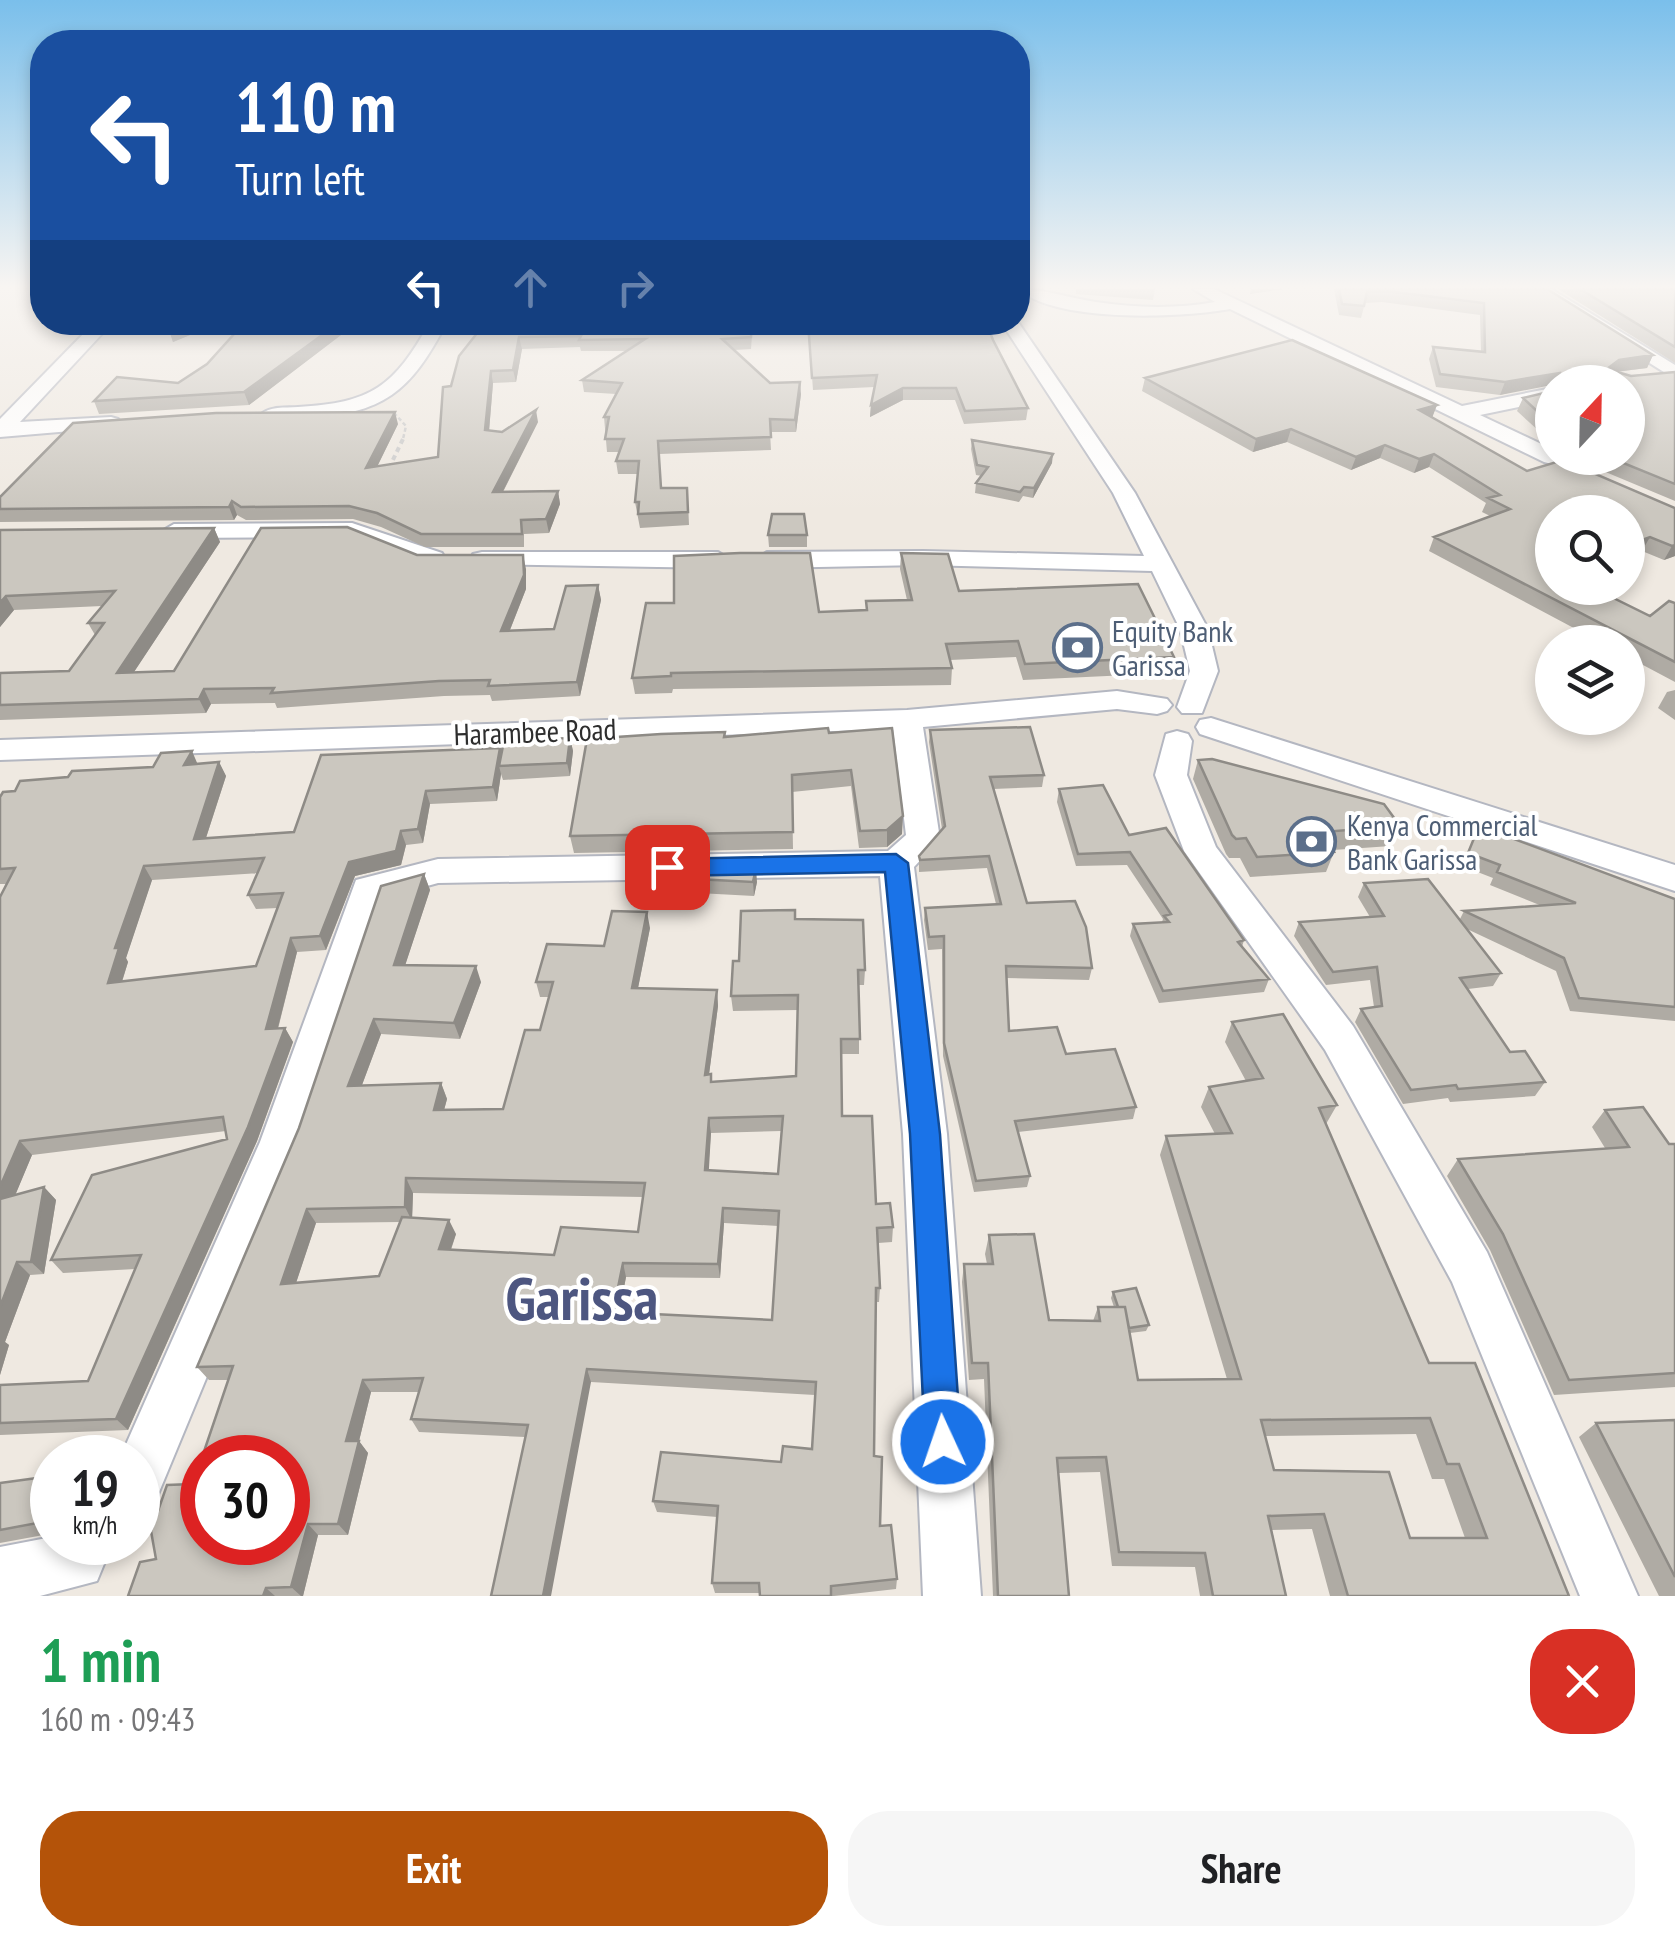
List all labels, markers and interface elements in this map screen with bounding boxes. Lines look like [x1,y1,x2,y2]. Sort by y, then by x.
text: 110 m [235,61,396,151]
icon: left [70,70,200,200]
text: Turn left [235,149,365,207]
icon: left [398,260,453,315]
icon: ahead [503,260,558,315]
icon: right [608,260,663,315]
north arrow [1535,365,1645,475]
map controls [1535,365,1645,735]
button: search [1535,495,1645,605]
place label: Equity Bank Garissa [1112,611,1233,684]
bank icon: Equity Bank Garissa [1051,621,1103,673]
button: layers [1535,625,1645,735]
street label: Harambee Road [453,709,617,753]
place label: Kenya Commercial Bank Garissa [1347,805,1538,878]
bank icon: Kenya Commercial Bank Garissa [1286,815,1338,867]
pin [625,825,710,910]
icon: arrive [640,840,695,895]
district label: Garissa [506,1259,658,1337]
position arrow [891,1390,995,1494]
speed limit sign: 30 [180,1435,310,1565]
text: 19 [71,1455,119,1520]
text: km/h [73,1509,117,1541]
text: 1 min [40,1621,161,1699]
button: close [1530,1629,1635,1734]
text: 160 m · 09:43 [40,1698,195,1740]
button: Exit [40,1811,828,1926]
button: Share [848,1811,1635,1926]

